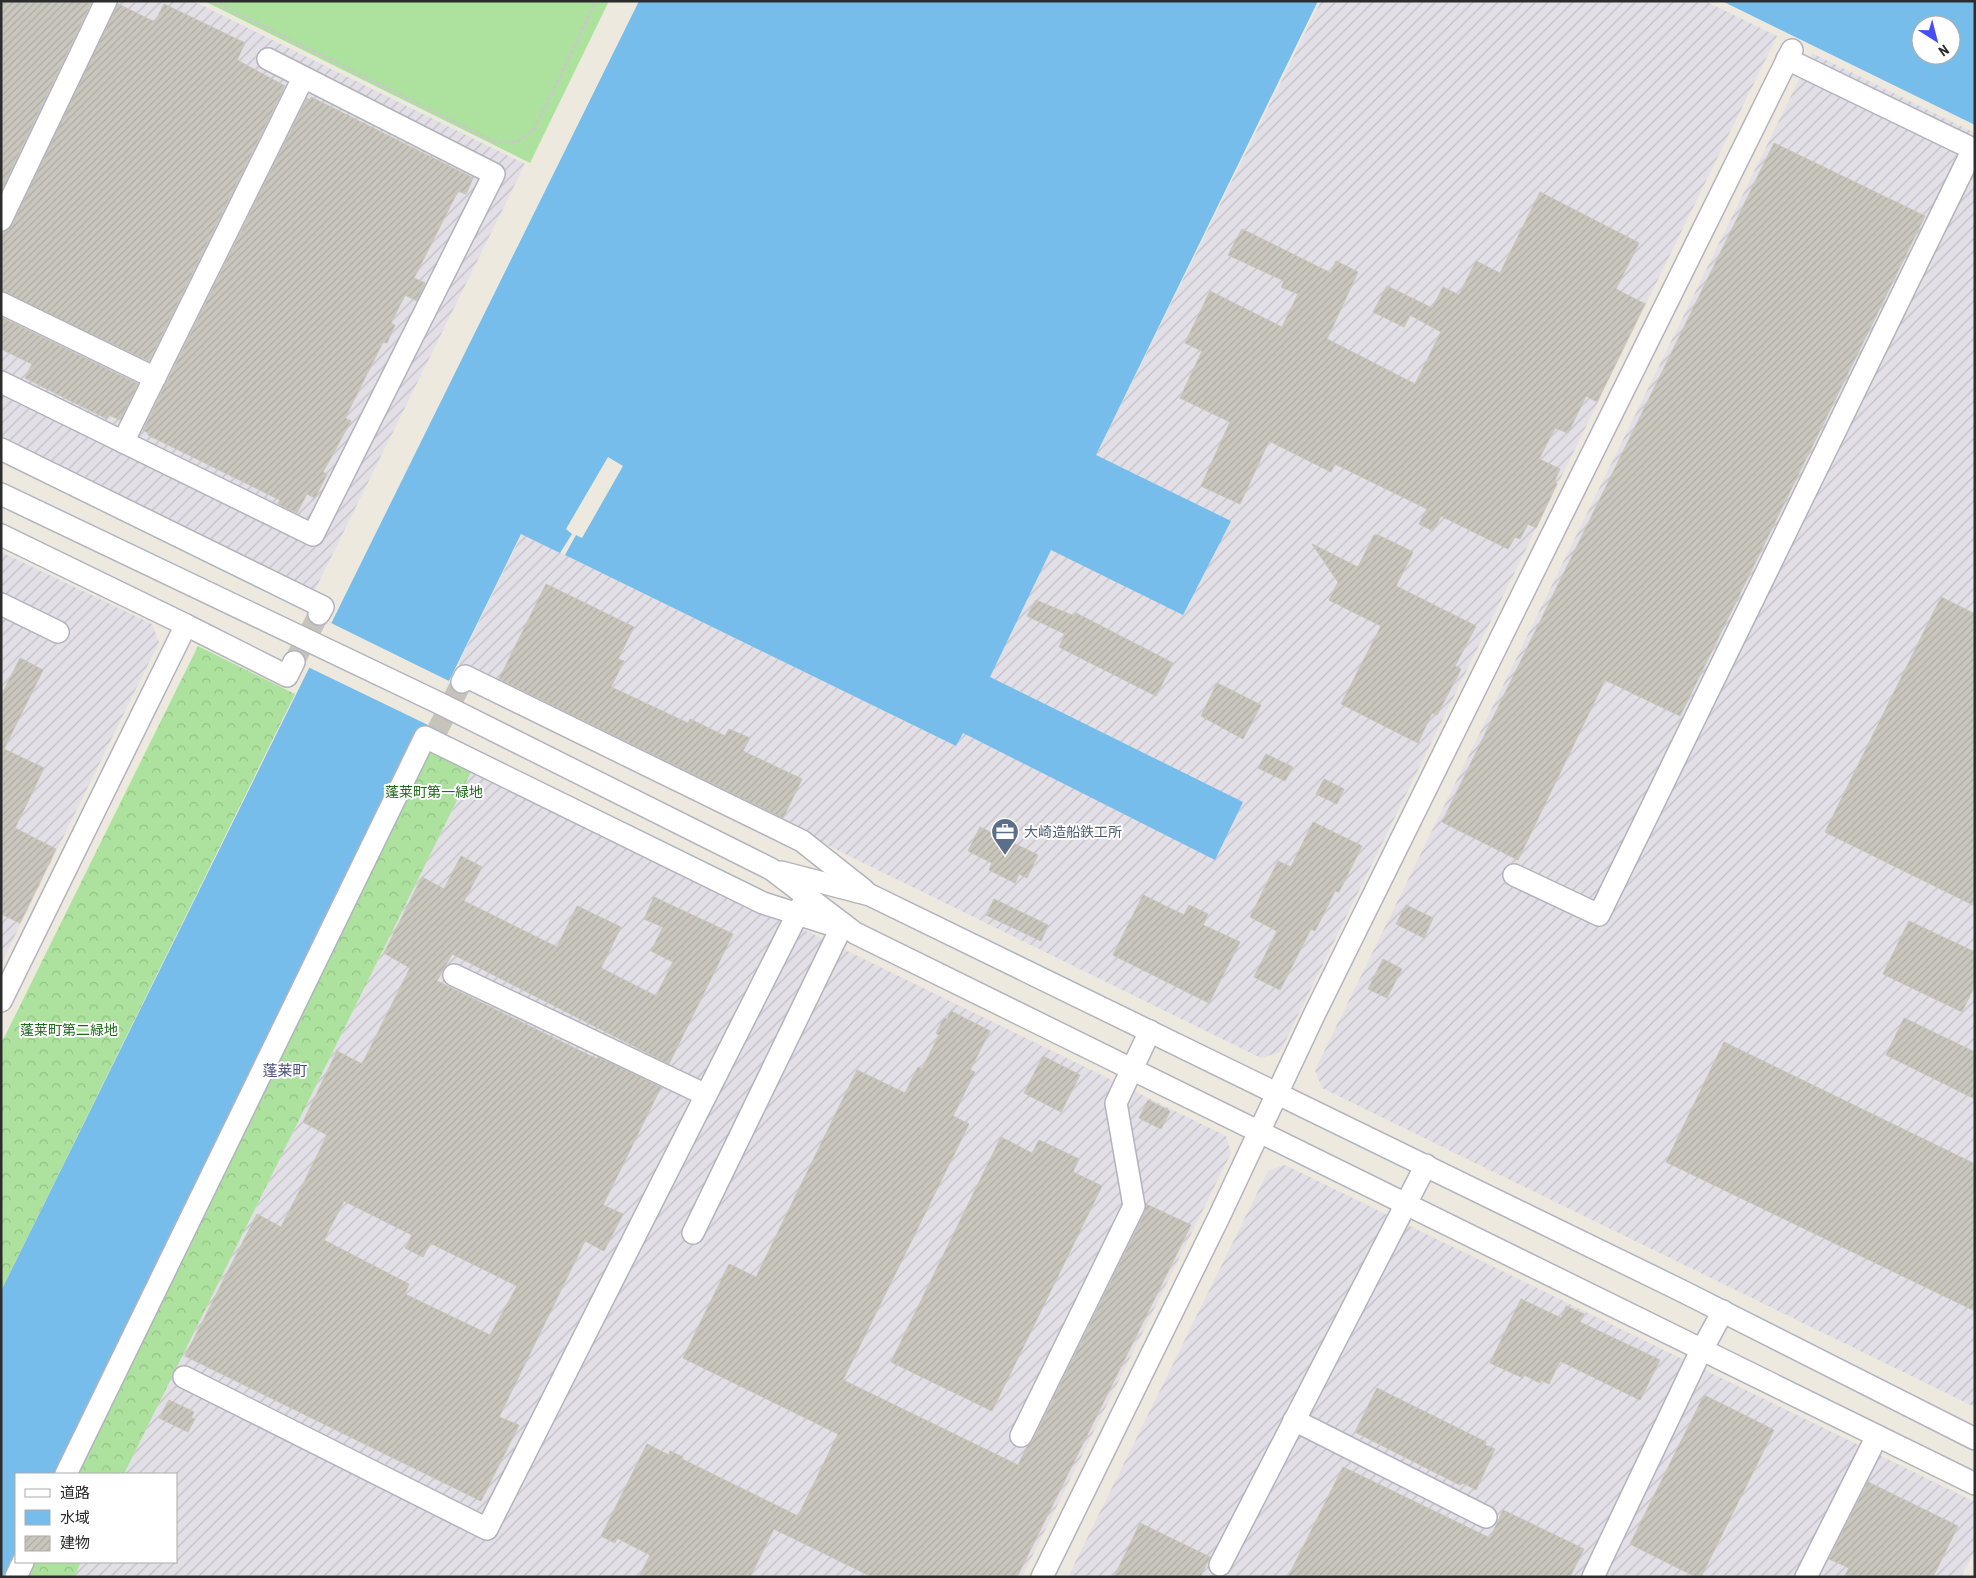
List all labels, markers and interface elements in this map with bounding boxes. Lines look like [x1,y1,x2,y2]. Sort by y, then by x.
north arrow [1911,15,1961,65]
text: N [1935,42,1952,60]
park label: 蓬莱町第一緑地 [385,784,483,800]
office icon: 大崎造船鉄工所 [990,817,1020,856]
place label: 大崎造船鉄工所 [1024,824,1122,840]
park label: 蓬莱町第二緑地 [20,1022,118,1038]
district label: 蓬莱町 [262,1062,308,1080]
legend [15,1473,178,1563]
text: 道路 [60,1484,90,1502]
text: 水域 [60,1509,90,1527]
text: 建物 [60,1534,90,1552]

